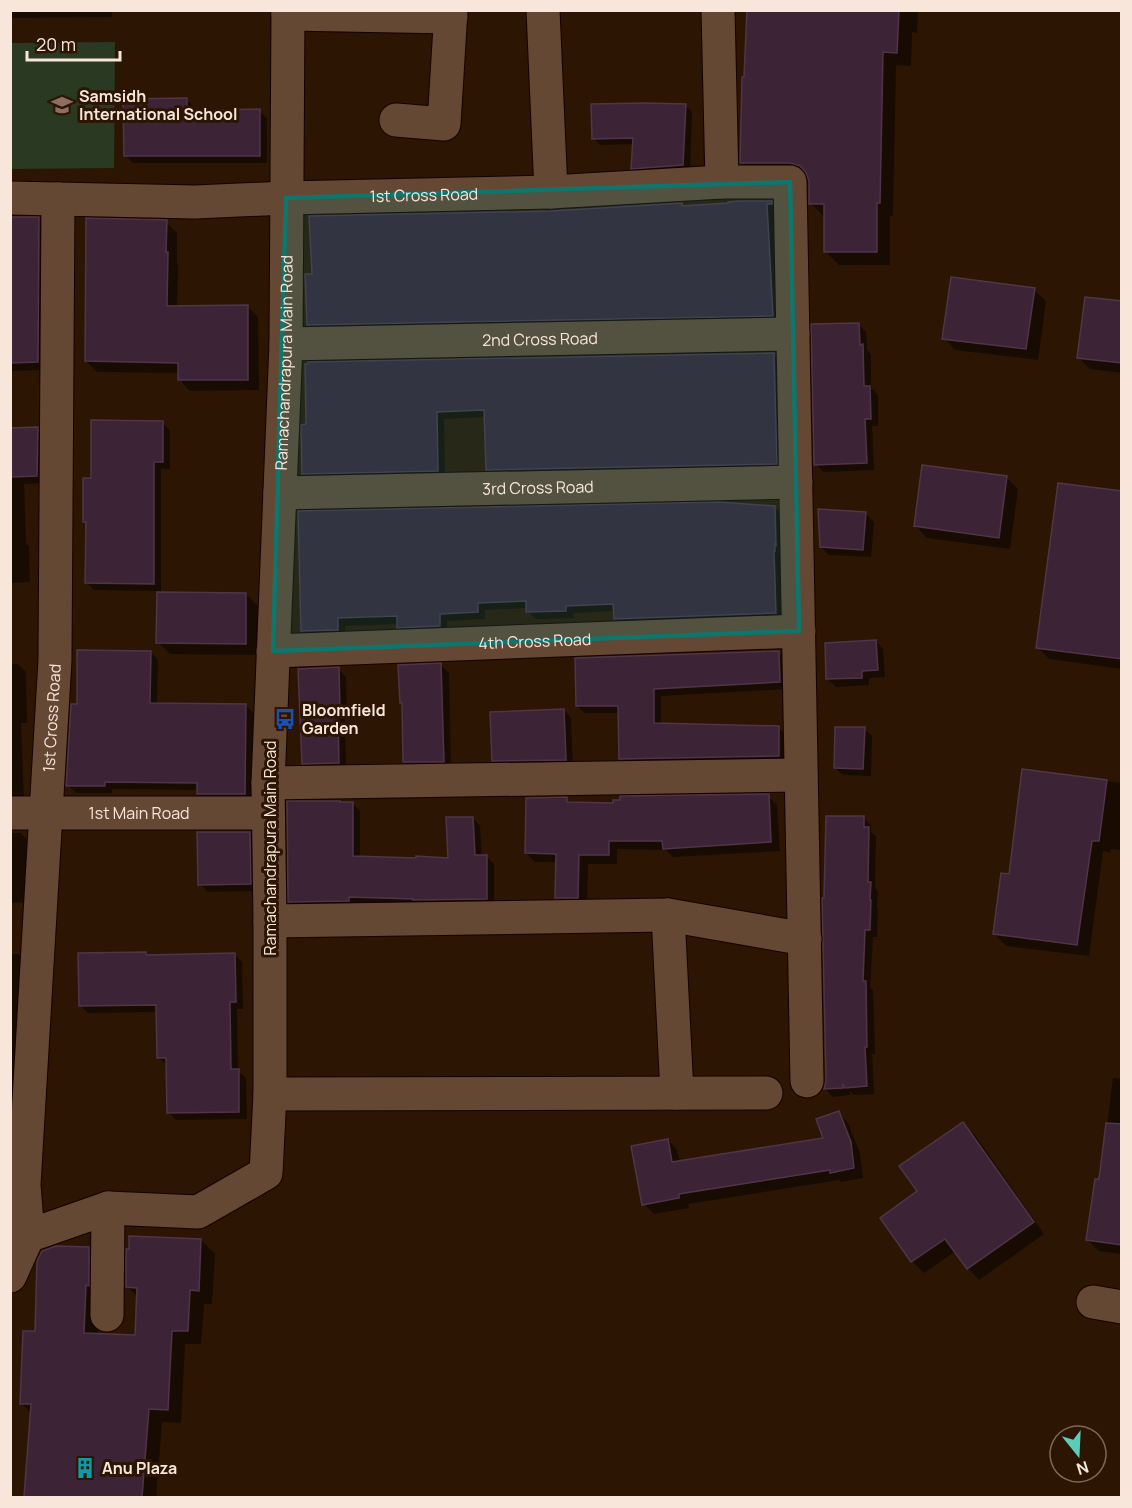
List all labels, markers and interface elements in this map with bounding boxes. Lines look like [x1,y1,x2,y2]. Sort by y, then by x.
scale bar [27,24,120,62]
text: 20 m [36,32,76,56]
place label: Samsidh International School [79,85,237,125]
school or university icon: Samsidh International School [50,93,74,117]
street label: 1st Cross Road [369,183,478,207]
street label: Ramachandrapura Main Road [270,255,298,471]
street label: 2nd Cross Road [482,327,598,351]
street label: 3rd Cross Road [482,475,594,500]
street label: 4th Cross Road [478,628,592,654]
street label: 1st Cross Road [37,663,66,773]
place label: Bloomfield Garden [302,699,386,739]
bus stop icon: Bloomfield Garden [273,707,297,731]
street label: Ramachandrapura Main Road [259,740,281,956]
street label: 1st Main Road [88,802,190,824]
north arrow [1048,1424,1108,1484]
building icon: Anu Plaza [73,1456,97,1480]
text: N [1074,1456,1092,1481]
place label: Anu Plaza [102,1457,177,1479]

